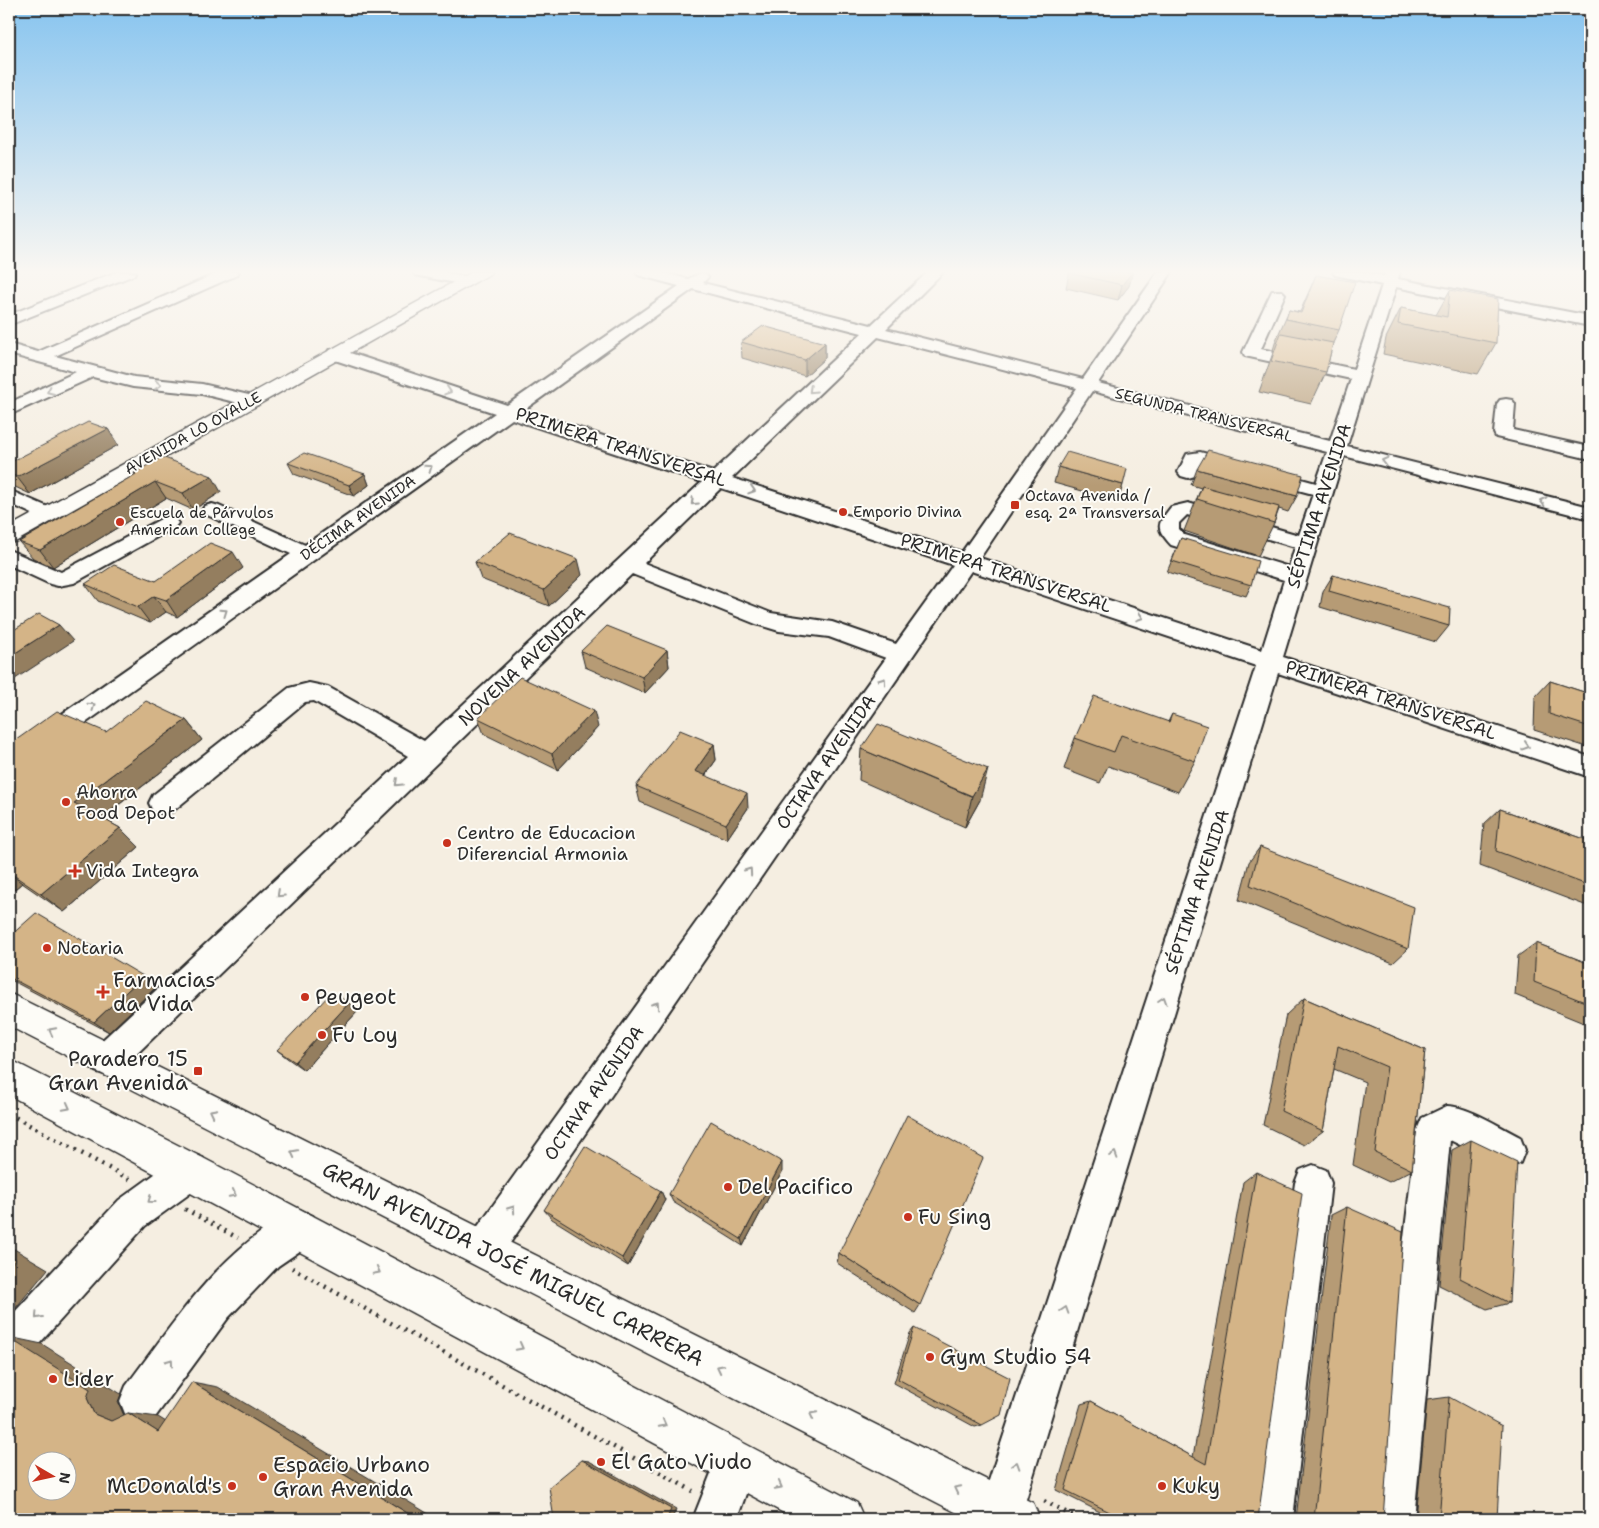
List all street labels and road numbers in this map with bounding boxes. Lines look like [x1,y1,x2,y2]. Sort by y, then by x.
street label: SEGUNDA TRANSVERSAL [1113,383,1295,447]
street label: AVENIDA LO OVALLE [121,387,265,479]
street label: PRIMERA TRANSVERSAL [512,402,730,492]
street label: SÉPTIMA AVENIDA [1281,421,1357,591]
street label: DÉCIMA AVENIDA [296,470,420,565]
street label: PRIMERA TRANSVERSAL [897,528,1115,618]
street label: NOVENA AVENIDA [453,601,591,731]
street label: PRIMERA TRANSVERSAL [1282,655,1500,745]
street label: OCTAVA AVENIDA [770,690,882,834]
street label: SÉPTIMA AVENIDA [1159,807,1235,977]
street label: OCTAVA AVENIDA [538,1021,650,1165]
street label: GRAN AVENIDA JOSÉ MIGUEL CARRERA [318,1154,709,1373]

